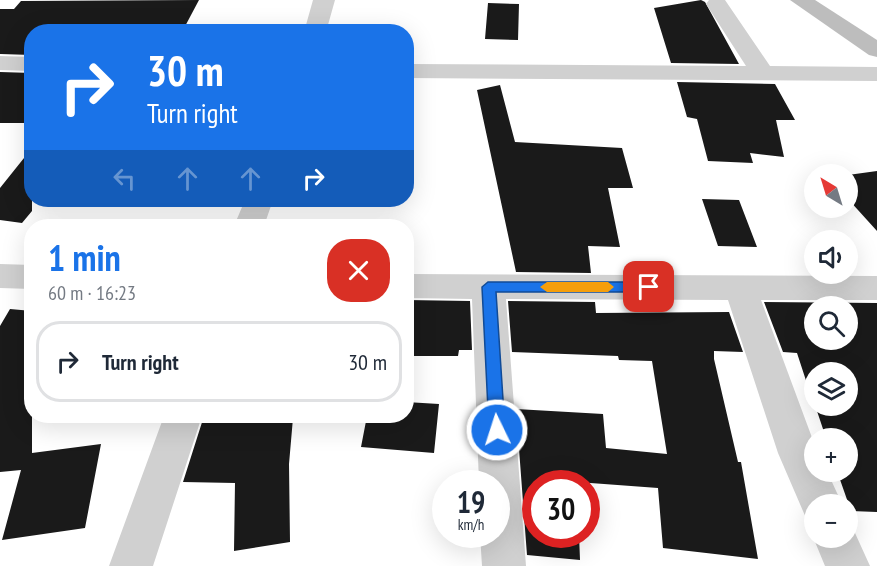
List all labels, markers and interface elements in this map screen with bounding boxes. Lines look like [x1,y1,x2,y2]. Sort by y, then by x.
text: 30 m [147,43,224,98]
icon: right [48,48,126,126]
text: Turn right [147,96,238,130]
icon: left [108,162,141,195]
icon: ahead [171,162,204,195]
icon: ahead [234,162,267,195]
icon: right [297,162,330,195]
north arrow [804,164,858,218]
map controls [804,164,858,548]
button: sound [804,230,858,284]
text: 1 min [48,234,121,281]
button: close [327,239,390,302]
pin [623,261,674,312]
icon: arrive [632,270,665,303]
text: 60 m · 16:23 [48,280,136,306]
button: search [804,296,858,350]
icon: right [51,345,84,378]
text: Turn right [102,348,179,376]
text: 30 m [348,348,387,376]
button: layers [804,362,858,416]
position arrow [465,398,529,462]
button: + [804,428,858,482]
speed limit sign: 30 [522,470,600,548]
text: 19 [457,482,485,521]
button: − [804,494,858,548]
text: km/h [458,515,484,534]

